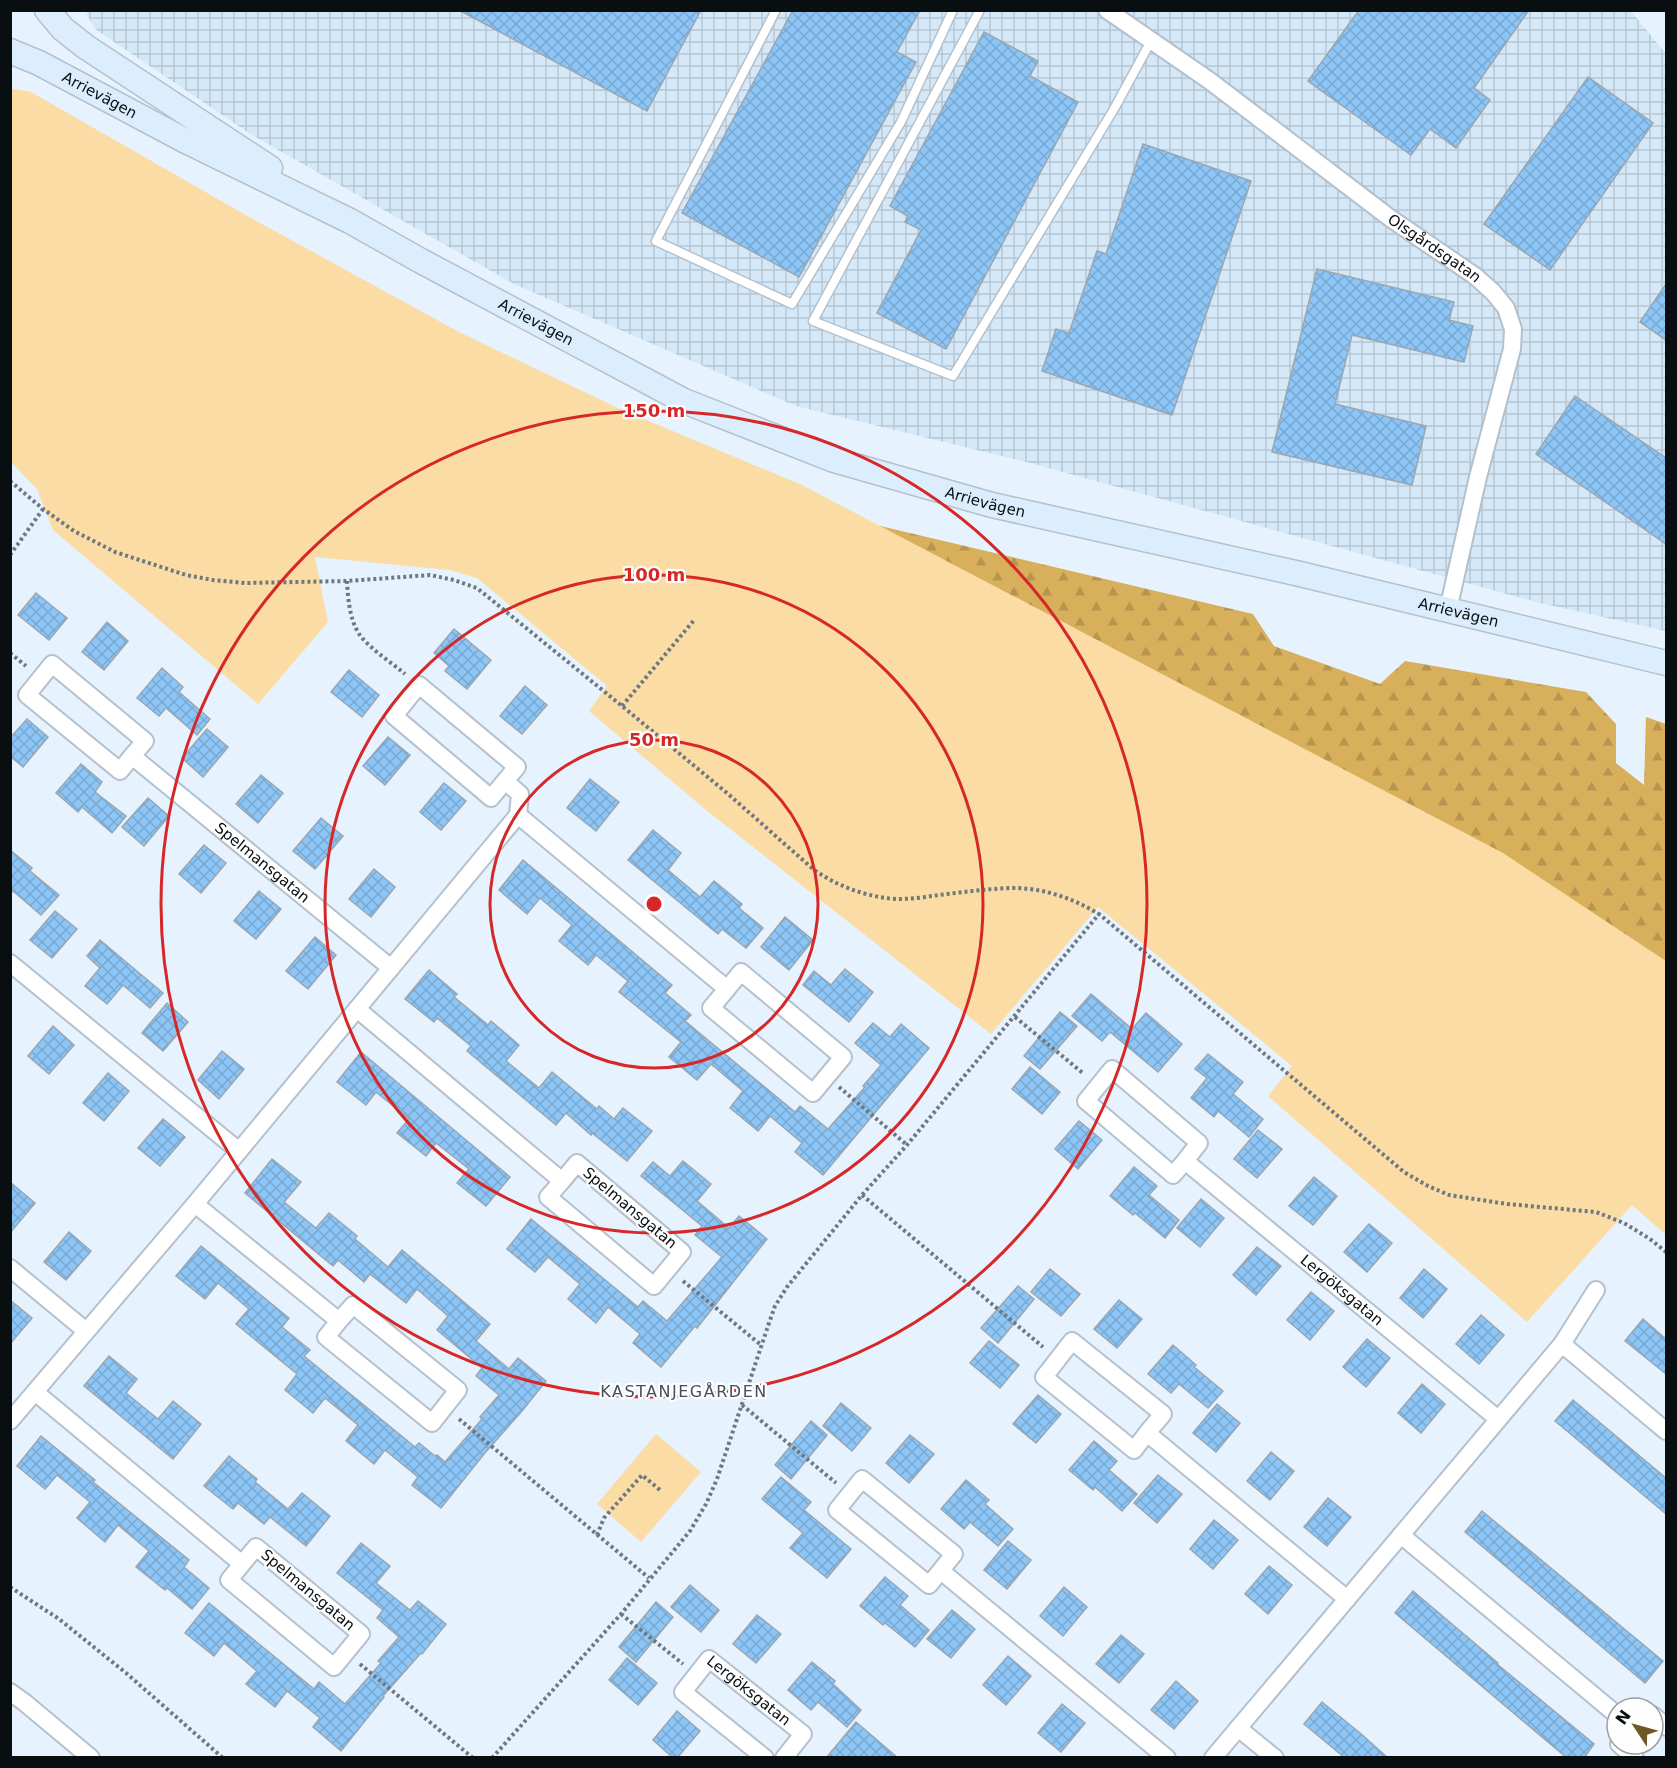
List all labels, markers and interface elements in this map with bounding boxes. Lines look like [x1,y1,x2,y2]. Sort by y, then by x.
street label: Arrievägen [59,68,140,122]
street label: Olsgårdsgatan [1384,210,1485,286]
street label: Arrievägen [495,295,576,349]
text: 150 m [623,400,685,421]
street label: Arrievägen [943,483,1027,521]
text: 100 m [623,564,685,585]
street label: Arrievägen [1417,594,1501,631]
text: 50 m [629,729,679,750]
street label: Spelmansgatan [211,819,313,907]
centre of rings [644,894,664,914]
street label: Spelmansgatan [579,1164,681,1252]
street label: Lergöksgatan [1297,1251,1387,1330]
district label: KASTANJEGÅRDEN [600,1382,768,1401]
street label: Spelmansgatan [257,1546,359,1634]
street label: Lergöksgatan [703,1652,794,1729]
north arrow [1605,1696,1665,1756]
text: N [1612,1706,1635,1728]

